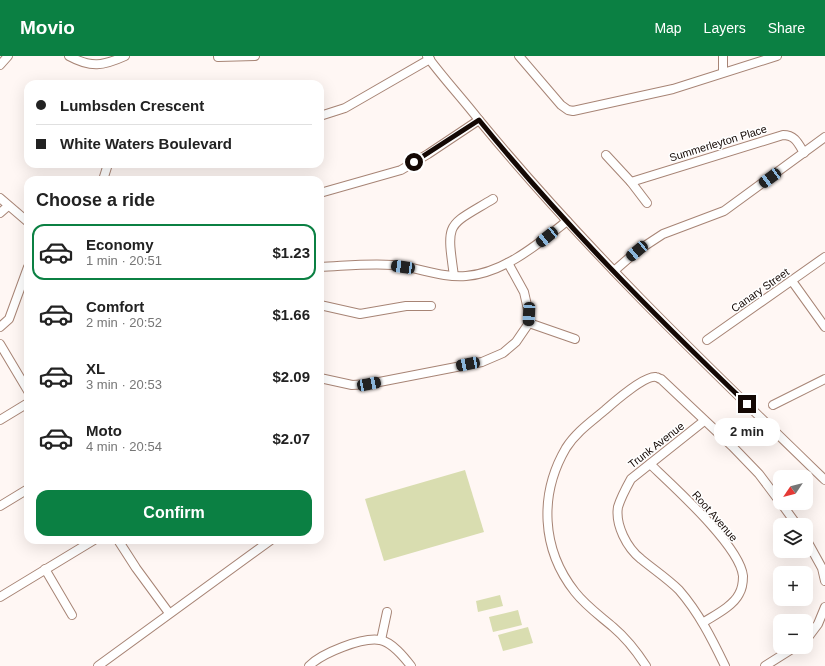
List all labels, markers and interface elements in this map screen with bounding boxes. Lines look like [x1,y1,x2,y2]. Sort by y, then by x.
text: Movio [20,17,75,38]
text: Map [654,20,682,36]
text: Layers [704,20,746,36]
text: Share [768,20,805,36]
text: Lumbsden Crescent [60,97,204,114]
street label: Summerleyton Place [668,122,768,164]
text: White Waters Boulevard [60,135,232,152]
route start [405,153,423,171]
car [757,166,783,190]
text: Choose a ride [36,190,155,210]
car [534,225,560,249]
icon: car [38,234,74,270]
text: Economy [86,236,154,253]
car [624,239,650,263]
text: $1.23 [272,244,310,261]
text: 1 min · 20:51 [86,253,162,268]
car [390,259,416,275]
street label: Canary Street [729,266,791,314]
icon: car [38,296,74,332]
text: Comfort [86,298,144,315]
car [522,302,536,326]
text: $1.66 [272,306,310,323]
text: 2 min · 20:52 [86,315,162,330]
car [455,356,481,372]
icon: car [38,358,74,394]
text: XL [86,360,105,377]
text: $2.09 [272,368,310,385]
car [356,376,382,392]
text: 3 min · 20:53 [86,377,162,392]
route end [738,395,756,413]
callout: 2 min [714,418,780,446]
icon: car [38,420,74,456]
street label: Trunk Avenue [626,420,686,470]
text: Moto [86,422,122,439]
text: 2 min [730,424,764,439]
text: $2.07 [272,430,310,447]
text: 4 min · 20:54 [86,439,162,454]
north arrow [773,470,813,510]
map controls [773,470,813,654]
street label: Root Avenue [690,488,740,544]
button: Confirm [36,490,312,536]
button: layers [773,518,813,558]
button: + [773,566,813,606]
button: − [773,614,813,654]

